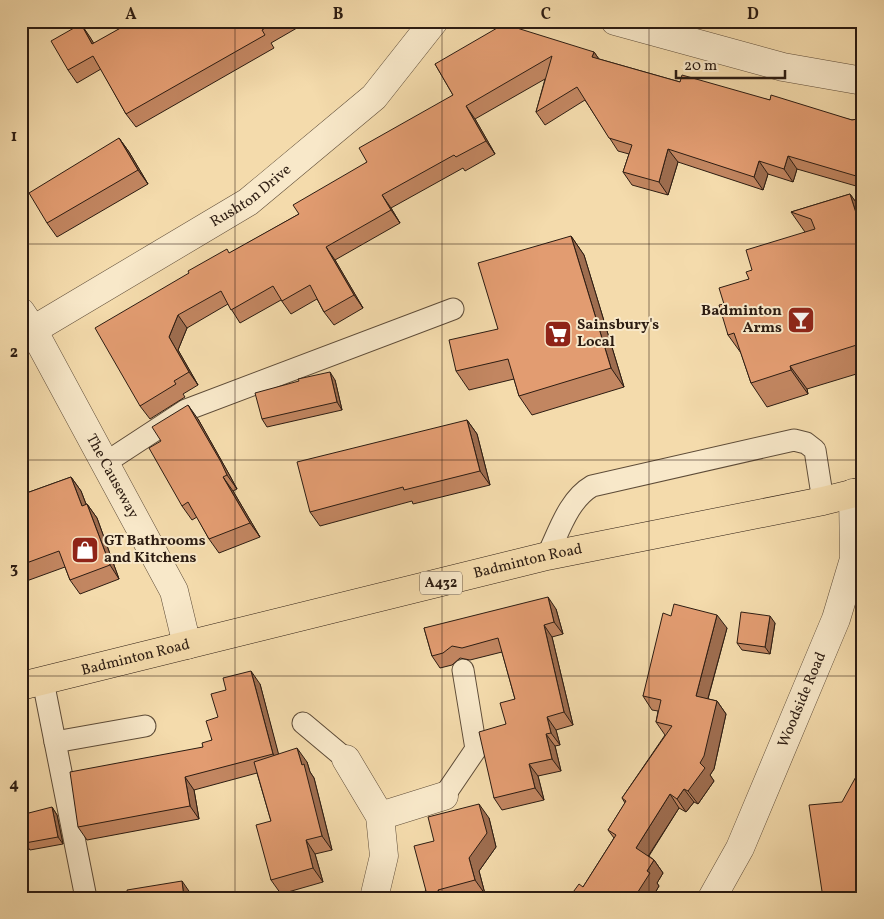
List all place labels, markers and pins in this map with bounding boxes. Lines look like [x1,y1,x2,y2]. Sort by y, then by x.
place label: Badminton Arms [701,301,782,339]
bar icon: Badminton Arms [786,305,816,335]
place label: Sainsbury's Local [577,315,659,353]
supermarket icon: Sainsbury's Local [543,319,573,349]
place label: GT Bathrooms and Kitchens [104,531,206,569]
shop icon: GT Bathrooms and Kitchens [70,535,100,565]

